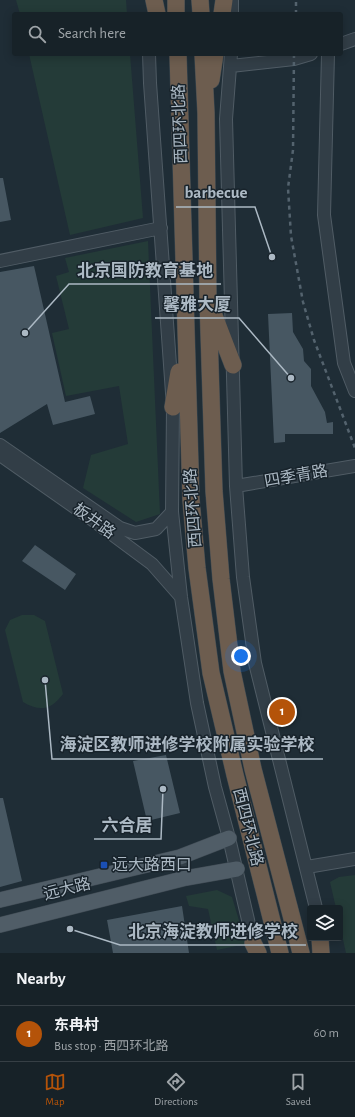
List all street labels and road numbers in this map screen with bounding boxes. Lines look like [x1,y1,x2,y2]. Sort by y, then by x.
street label: 西四环北路 [170,84,189,164]
street label: 四季青路 [263,462,329,489]
street label: 西四环北路 [181,468,204,549]
street label: 板井路 [70,500,119,542]
street label: 西四环北路 [231,786,266,868]
street label: 远大路 [42,874,92,903]

